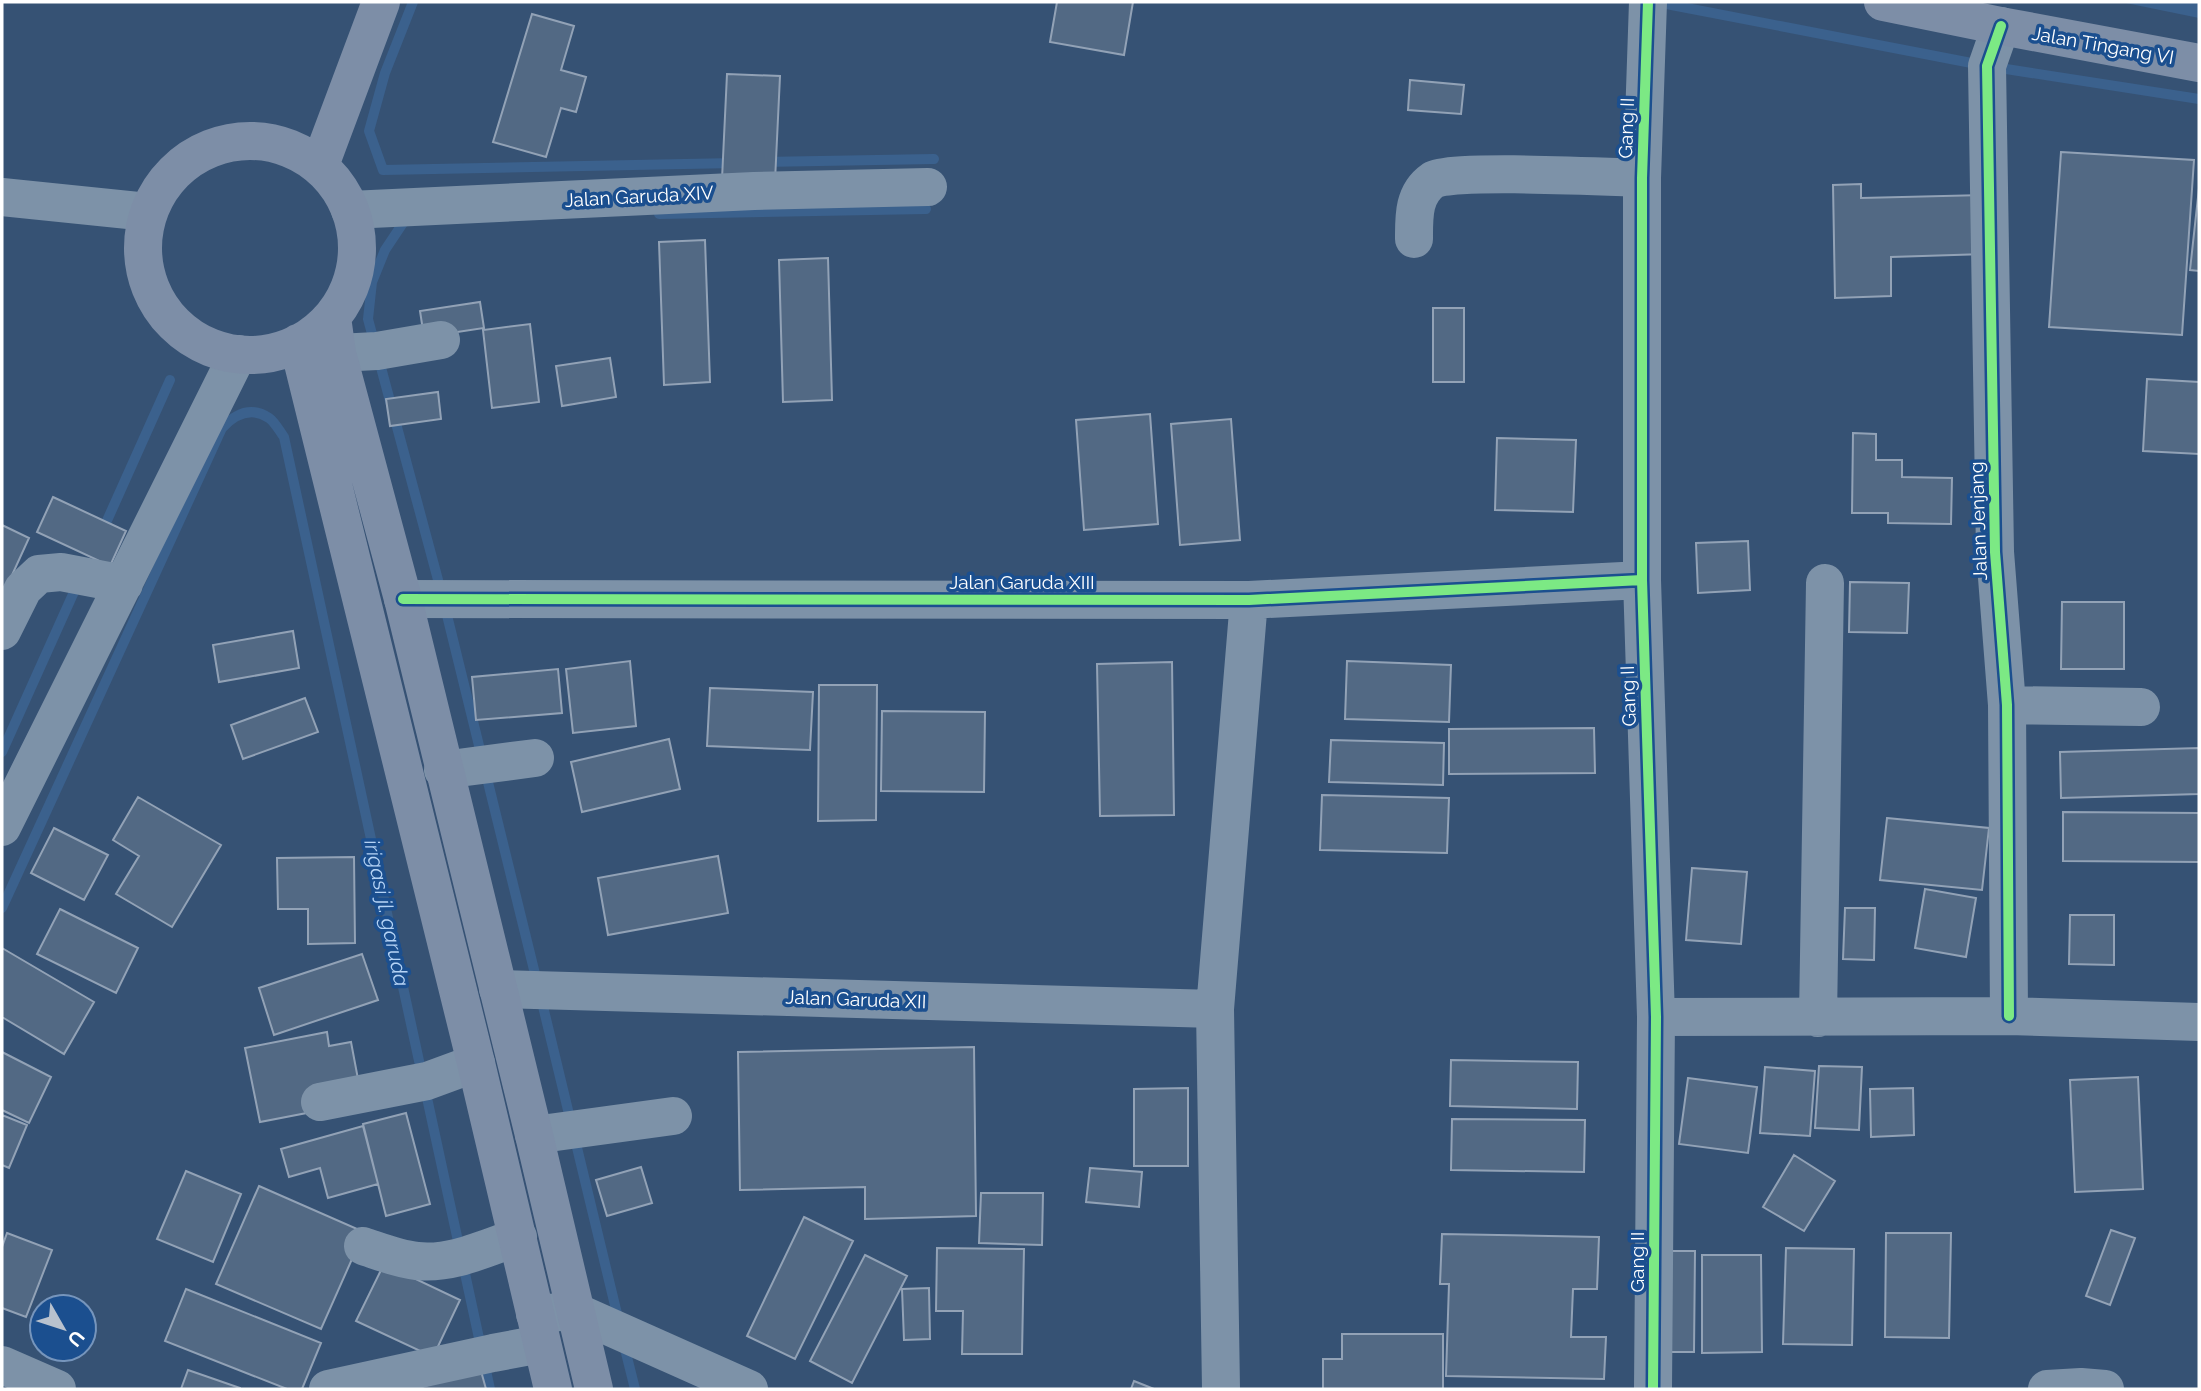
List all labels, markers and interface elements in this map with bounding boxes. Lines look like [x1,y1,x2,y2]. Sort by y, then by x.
street label: Jalan Tingang VI [2030,22,2176,68]
street label: Gang II [1614,97,1638,159]
street label: Jalan Garuda XIV [564,181,714,211]
street label: Jalan Jenjang [1965,461,1991,581]
street label: Jalan Garuda XIII [949,571,1095,593]
street label: Gang II [1616,665,1640,727]
water label: irigasi jl. garuda [359,837,415,989]
street label: Jalan Garuda XII [785,986,927,1012]
street label: Gang II [1626,1231,1648,1293]
north arrow [28,1293,98,1363]
text: U [63,1326,89,1351]

